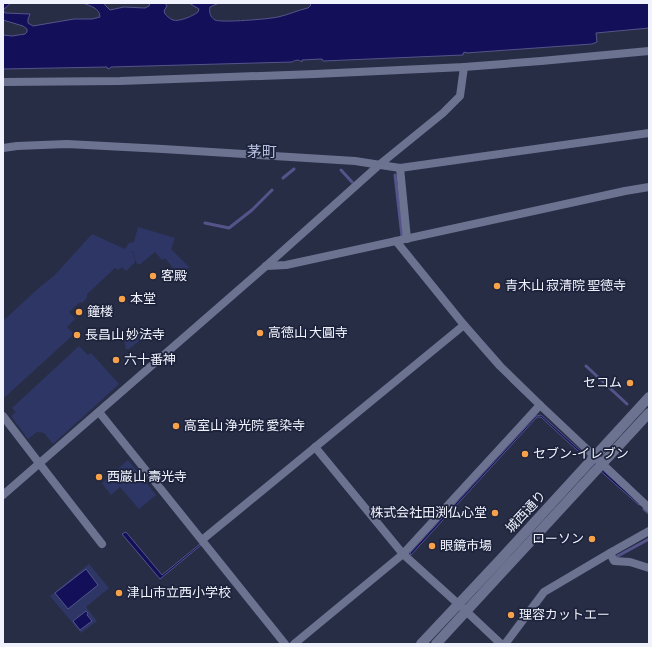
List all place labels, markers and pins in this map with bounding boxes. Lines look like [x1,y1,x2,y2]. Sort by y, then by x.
place label: 客殿 [161,268,187,284]
marker: 客殿 [148,271,158,281]
place label: 青木山 寂清院 聖徳寺 [505,278,626,294]
marker: 青木山 寂清院 聖徳寺 [492,281,502,291]
place label: 本堂 [130,291,156,307]
marker: 本堂 [117,294,127,304]
place label: 鐘楼 [87,304,113,320]
marker: 鐘楼 [74,307,84,317]
place label: 高徳山 大圓寺 [268,325,348,341]
place label: 長昌山 妙法寺 [85,327,165,343]
marker: 高徳山 大圓寺 [255,328,265,338]
marker: 長昌山 妙法寺 [72,330,82,340]
place label: 六十番神 [124,352,176,368]
marker: 六十番神 [111,355,121,365]
place label: セコム [583,375,622,391]
marker: セコム [625,378,635,388]
place label: 高室山 浄光院 愛染寺 [184,418,305,434]
marker: 高室山 浄光院 愛染寺 [171,421,181,431]
place label: セブン-イレブン [533,446,629,462]
marker: セブン-イレブン [520,449,530,459]
place label: 西巌山 壽光寺 [107,469,187,485]
marker: 西巌山 壽光寺 [94,472,104,482]
place label: 株式会社田渕仏心堂 [370,505,487,521]
marker: 株式会社田渕仏心堂 [490,508,500,518]
place label: ローソン [532,531,584,547]
marker: ローソン [587,534,597,544]
place label: 眼鏡市場 [440,538,492,554]
marker: 眼鏡市場 [427,541,437,551]
place label: 津山市立西小学校 [127,585,231,601]
marker: 津山市立西小学校 [114,588,124,598]
place label: 理容カットエー [519,607,610,623]
marker: 理容カットエー [506,610,516,620]

